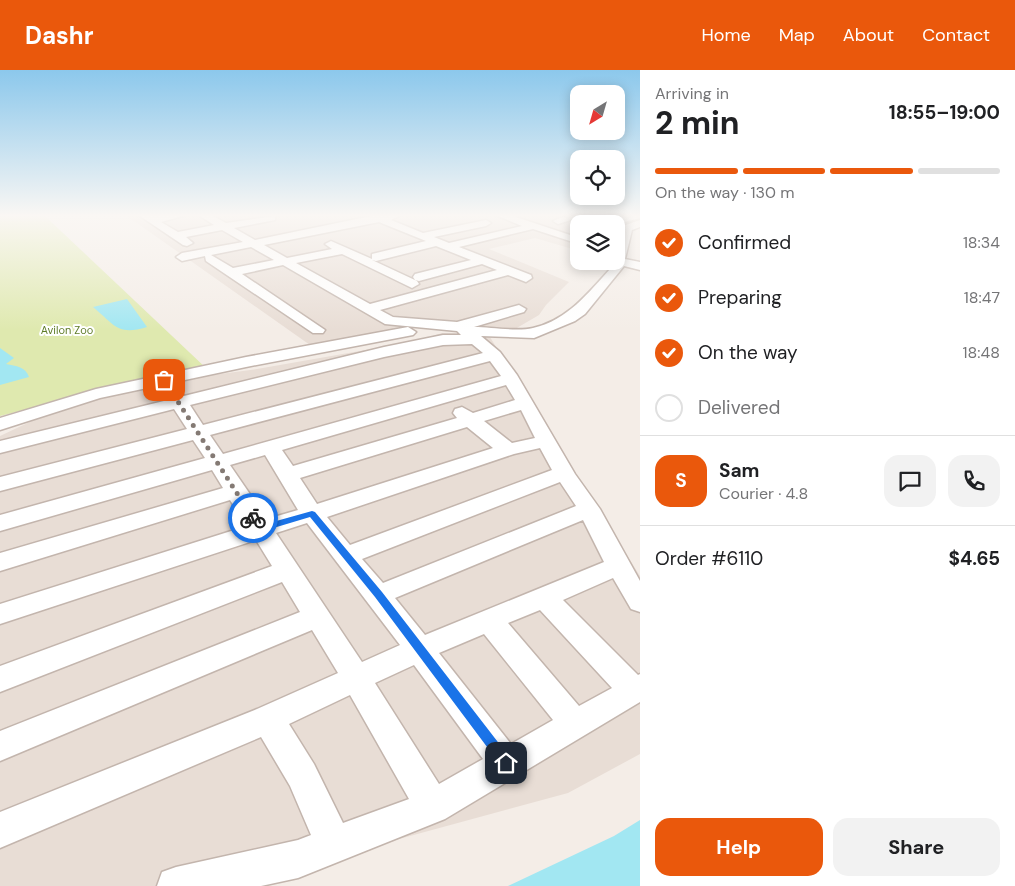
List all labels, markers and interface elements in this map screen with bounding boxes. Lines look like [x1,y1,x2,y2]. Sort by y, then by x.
text: Dashr [25,20,93,51]
text: Home [701,23,751,47]
text: Map [779,23,815,47]
text: About [843,23,894,47]
text: Contact [922,23,990,47]
text: Arriving in [655,83,729,104]
north arrow [570,85,625,140]
map controls [570,85,625,270]
text: 18:55–19:00 [889,100,1000,125]
text: 2 min [655,102,740,144]
button: locate [570,150,625,205]
text: On the way · 130 m [655,182,795,203]
button: layers [570,215,625,270]
icon: check [655,229,683,257]
text: Confirmed [698,230,791,255]
text: 18:34 [963,232,1000,253]
icon: check [655,284,683,312]
text: Preparing [698,285,782,310]
text: 18:47 [964,287,1000,308]
park label: Avilon Zoo [41,323,93,337]
icon: check [655,339,683,367]
text: On the way [698,340,798,365]
text: 18:48 [963,342,1000,363]
pin [143,359,185,401]
icon: bag [150,366,178,394]
text: Delivered [698,395,780,420]
button: chat [884,455,936,507]
button: phone [948,455,1000,507]
text: Sam [719,458,760,483]
text: S [675,468,687,493]
text: Courier · 4.8 [719,483,808,504]
courier [228,493,278,543]
icon: bike [239,504,267,532]
text: Order #6110 [655,546,763,571]
text: $4.65 [948,546,1000,571]
pin [485,742,527,784]
icon: home [492,749,520,777]
button: Help [655,818,823,876]
button: Share [833,818,1000,876]

